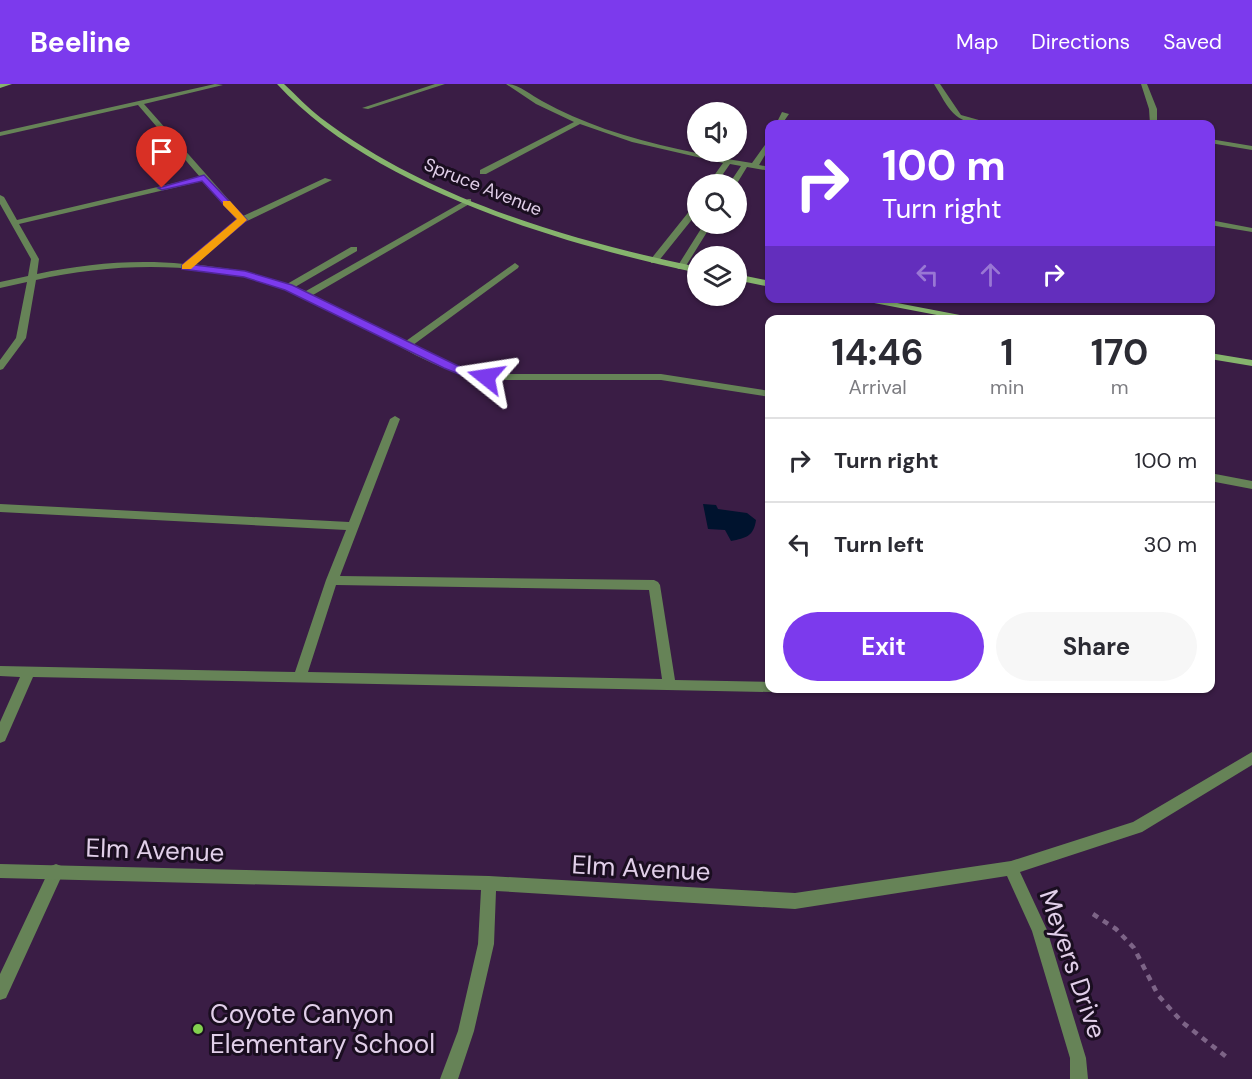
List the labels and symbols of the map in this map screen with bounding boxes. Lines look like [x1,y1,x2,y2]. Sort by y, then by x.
pin [136,126,187,188]
street label: Spruce Avenue [420,152,546,222]
position arrow [454,345,518,409]
street label: Elm Avenue [85,831,225,869]
street label: Elm Avenue [571,847,711,889]
street label: Meyers Drive [1032,885,1114,1043]
place label: Coyote Canyon Elementary School [210,997,435,1061]
marker: Coyote Canyon Elementary School [191,1022,205,1036]

